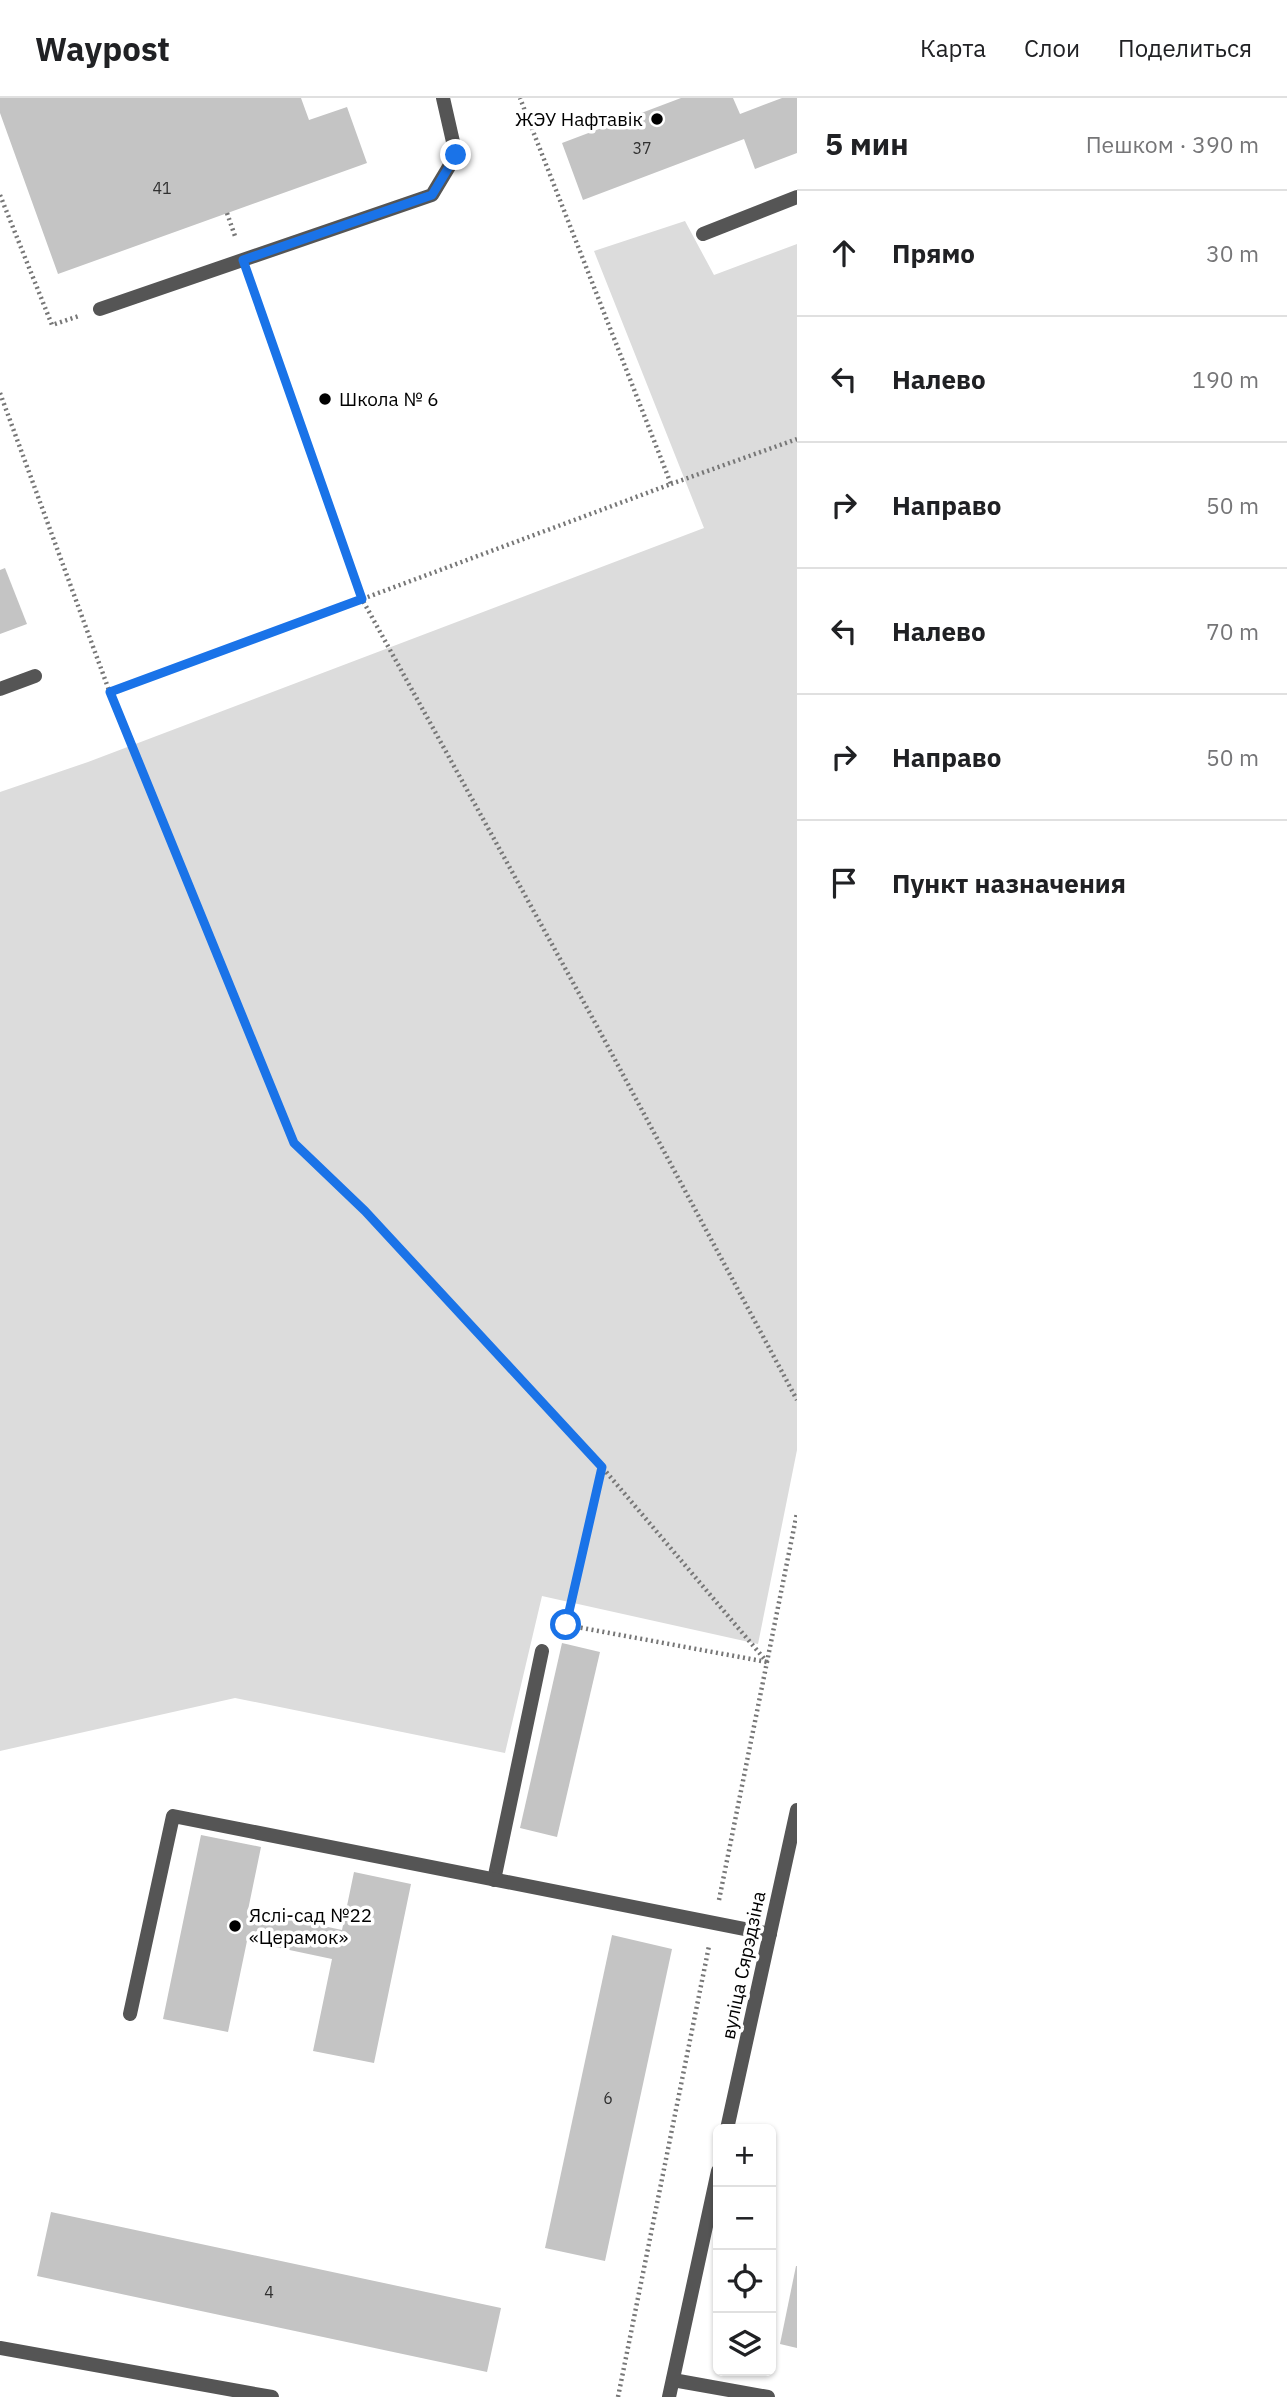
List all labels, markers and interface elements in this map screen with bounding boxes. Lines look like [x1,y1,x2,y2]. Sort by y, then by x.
text: Waypost [35,27,170,70]
text: Карта [920,32,986,64]
text: Слои [1024,32,1080,64]
text: Поделиться [1118,32,1252,64]
place label: ЖЭУ Нафтавік [515,107,643,131]
marker: ЖЭУ Нафтавік [649,111,665,127]
text: 5 мин [825,124,909,163]
text: Пешком · 390 m [1086,129,1259,159]
house number: 37 [632,138,652,158]
route end [440,139,471,170]
house number: 41 [152,178,172,198]
icon: ahead [825,234,863,272]
text: Прямо [892,236,975,270]
text: 30 m [1206,238,1259,268]
icon: left [825,360,863,398]
text: Налево [892,362,986,396]
text: 190 m [1192,364,1259,394]
place label: Школа № 6 [339,387,439,411]
marker: Школа № 6 [317,391,333,407]
icon: right [825,486,863,524]
text: Направо [892,488,1001,522]
text: 50 m [1206,490,1259,520]
icon: left [825,612,863,650]
text: Налево [892,614,986,648]
text: 70 m [1206,616,1259,646]
icon: right [825,738,863,776]
text: Направо [892,740,1001,774]
text: 50 m [1206,742,1259,772]
icon: arrive [825,864,863,902]
text: Пункт назначения [892,866,1126,900]
route start [550,1609,581,1640]
street label: вуліца Сярэдзіна [716,1889,770,2041]
place label: Яслі-сад №22 «Церамок» [249,1903,372,1949]
marker: Яслі-сад №22 «Церамок» [227,1918,243,1934]
house number: 6 [603,2088,613,2108]
map controls [713,2124,776,2376]
button: + [713,2124,776,2187]
button: − [713,2187,776,2250]
button: locate [713,2250,776,2313]
house number: 4 [264,2282,274,2302]
button: layers [713,2313,776,2376]

